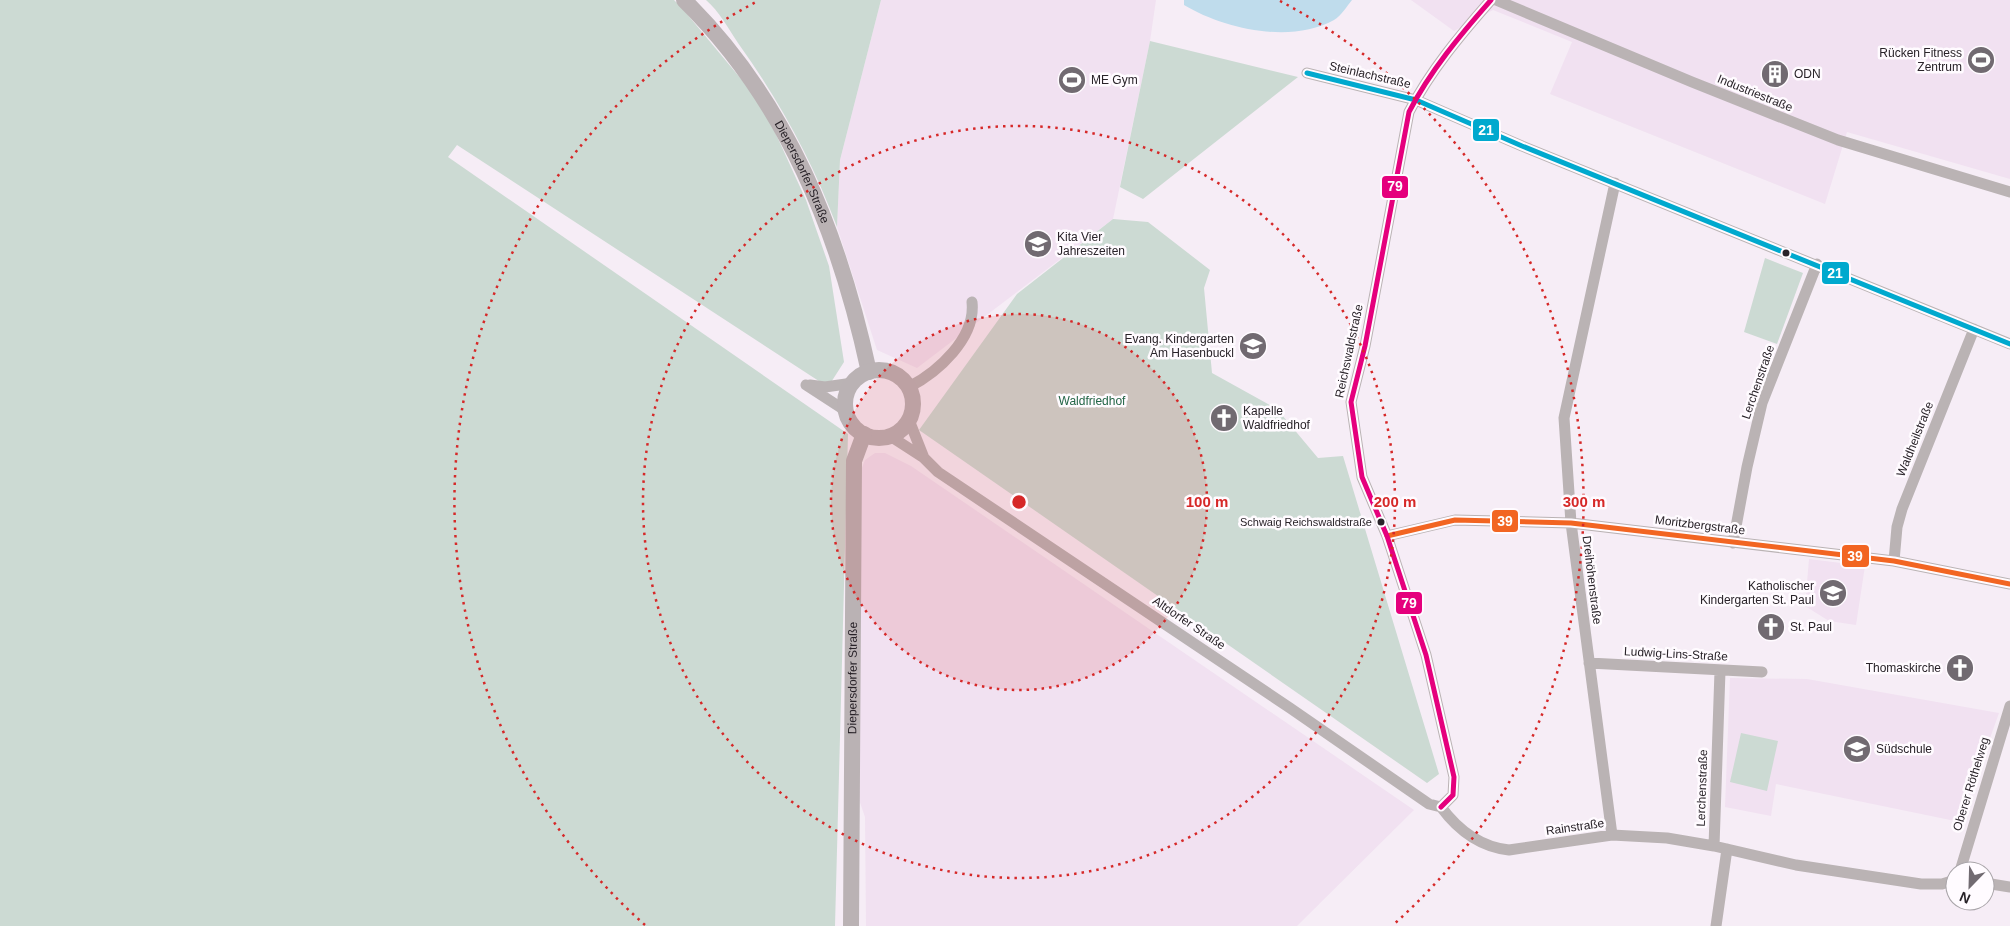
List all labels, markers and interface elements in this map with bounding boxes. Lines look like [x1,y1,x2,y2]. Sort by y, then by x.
sports icon: Rücken Fitness Zentrum [1966,45,1996,75]
place label: Rücken Fitness Zentrum [1879,46,1962,74]
street label: Steinlachstraße [1328,59,1413,91]
building icon: ODN [1760,59,1790,89]
sports icon: ME Gym [1057,65,1087,95]
place label: ODN [1794,67,1821,81]
street label: Industriestraße [1715,72,1795,115]
place label: ME Gym [1091,73,1138,87]
street label: Diepersdorfer Straße [772,118,832,226]
line badge: 21 [1472,118,1500,142]
text: 21 [1478,122,1494,138]
line badge: 79 [1381,175,1409,199]
text: 79 [1387,178,1403,194]
school or university icon: Kita Vier Jahreszeiten [1023,229,1053,259]
place label: Kita Vier Jahreszeiten [1057,230,1125,258]
unlabelled marker [1781,248,1791,258]
line badge: 21 [1821,261,1850,285]
text: 21 [1827,265,1843,281]
street label: Reichswaldstraße [1332,303,1366,399]
school or university icon: Evang. Kindergarten Am Hasenbuckl [1238,331,1268,361]
place label: Evang. Kindergarten Am Hasenbuckl [1125,332,1234,360]
street label: Lerchenstraße [1739,343,1777,421]
park label: Waldfriedhof [1059,394,1126,408]
street label: Waldheilstraße [1894,399,1937,479]
church icon: Kapelle Waldfriedhof [1209,403,1239,433]
place label: Kapelle Waldfriedhof [1243,404,1311,432]
centre of rings [1010,493,1028,511]
text: 100 m [1186,493,1228,510]
text: 200 m [1374,493,1416,510]
text: 300 m [1563,493,1605,510]
line badge: 39 [1491,509,1519,533]
text: 39 [1497,513,1513,529]
street label: Moritzbergstraße [1654,513,1746,538]
place label: Schwaig Reichswaldstraße [1240,516,1372,528]
marker: Schwaig Reichswaldstraße [1376,517,1386,527]
street label: Dreihöhenstraße [1580,535,1604,626]
line badge: 39 [1841,544,1870,568]
text: 39 [1847,548,1863,564]
school or university icon: Katholischer Kindergarten St. Paul [1818,578,1848,608]
place label: Katholischer Kindergarten St. Paul [1700,579,1814,607]
line badge: 79 [1395,591,1423,615]
street label: Altdorfer Straße [1150,594,1228,653]
text: 79 [1401,595,1417,611]
church icon: St. Paul [1756,612,1786,642]
place label: St. Paul [1790,620,1832,634]
street label: Diepersdorfer Straße [845,622,860,734]
street label: Ludwig-Lins-Straße [1624,644,1729,664]
church icon: Thomaskirche [1945,653,1975,683]
place label: Thomaskirche [1866,661,1941,675]
school or university icon: Südschule [1842,734,1872,764]
street label: Oberer Röthelweg [1950,735,1992,833]
place label: Südschule [1876,742,1932,756]
street label: Lerchenstraße [1694,749,1710,827]
street label: Rainstraße [1545,816,1605,838]
north arrow [1945,861,1995,911]
text: N [1957,889,1973,907]

